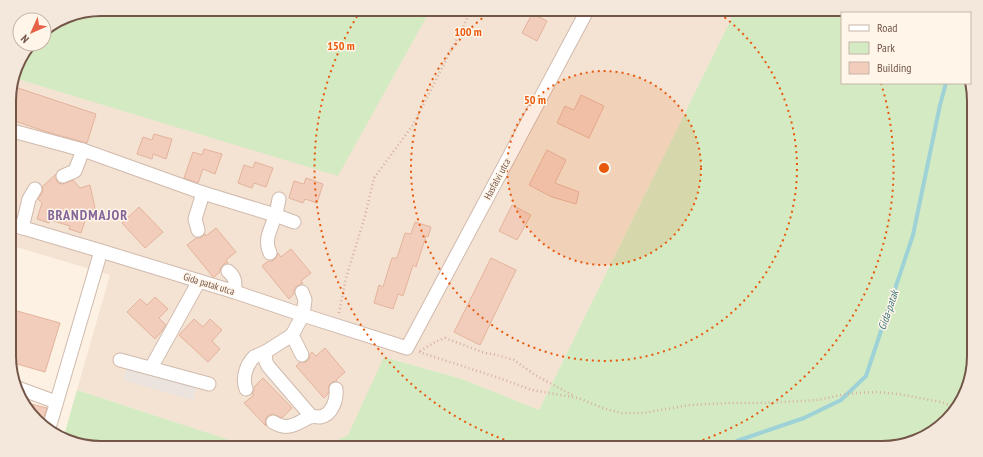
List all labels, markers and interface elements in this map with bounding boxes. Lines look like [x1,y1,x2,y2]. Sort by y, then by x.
north arrow [12,12,52,52]
legend [841,12,971,84]
text: Road [877,20,897,35]
text: 100 m [454,24,482,39]
text: N [18,32,32,46]
text: 150 m [327,38,355,53]
text: Park [877,40,895,55]
text: Building [877,60,912,75]
text: 50 m [524,92,546,107]
street label: Hasfalvi utca [481,156,513,202]
centre of rings [597,161,611,175]
district label: BRANDMAJOR [48,206,128,224]
street label: Gida patak utca [182,270,236,298]
water label: Gida-patak [875,287,902,332]

